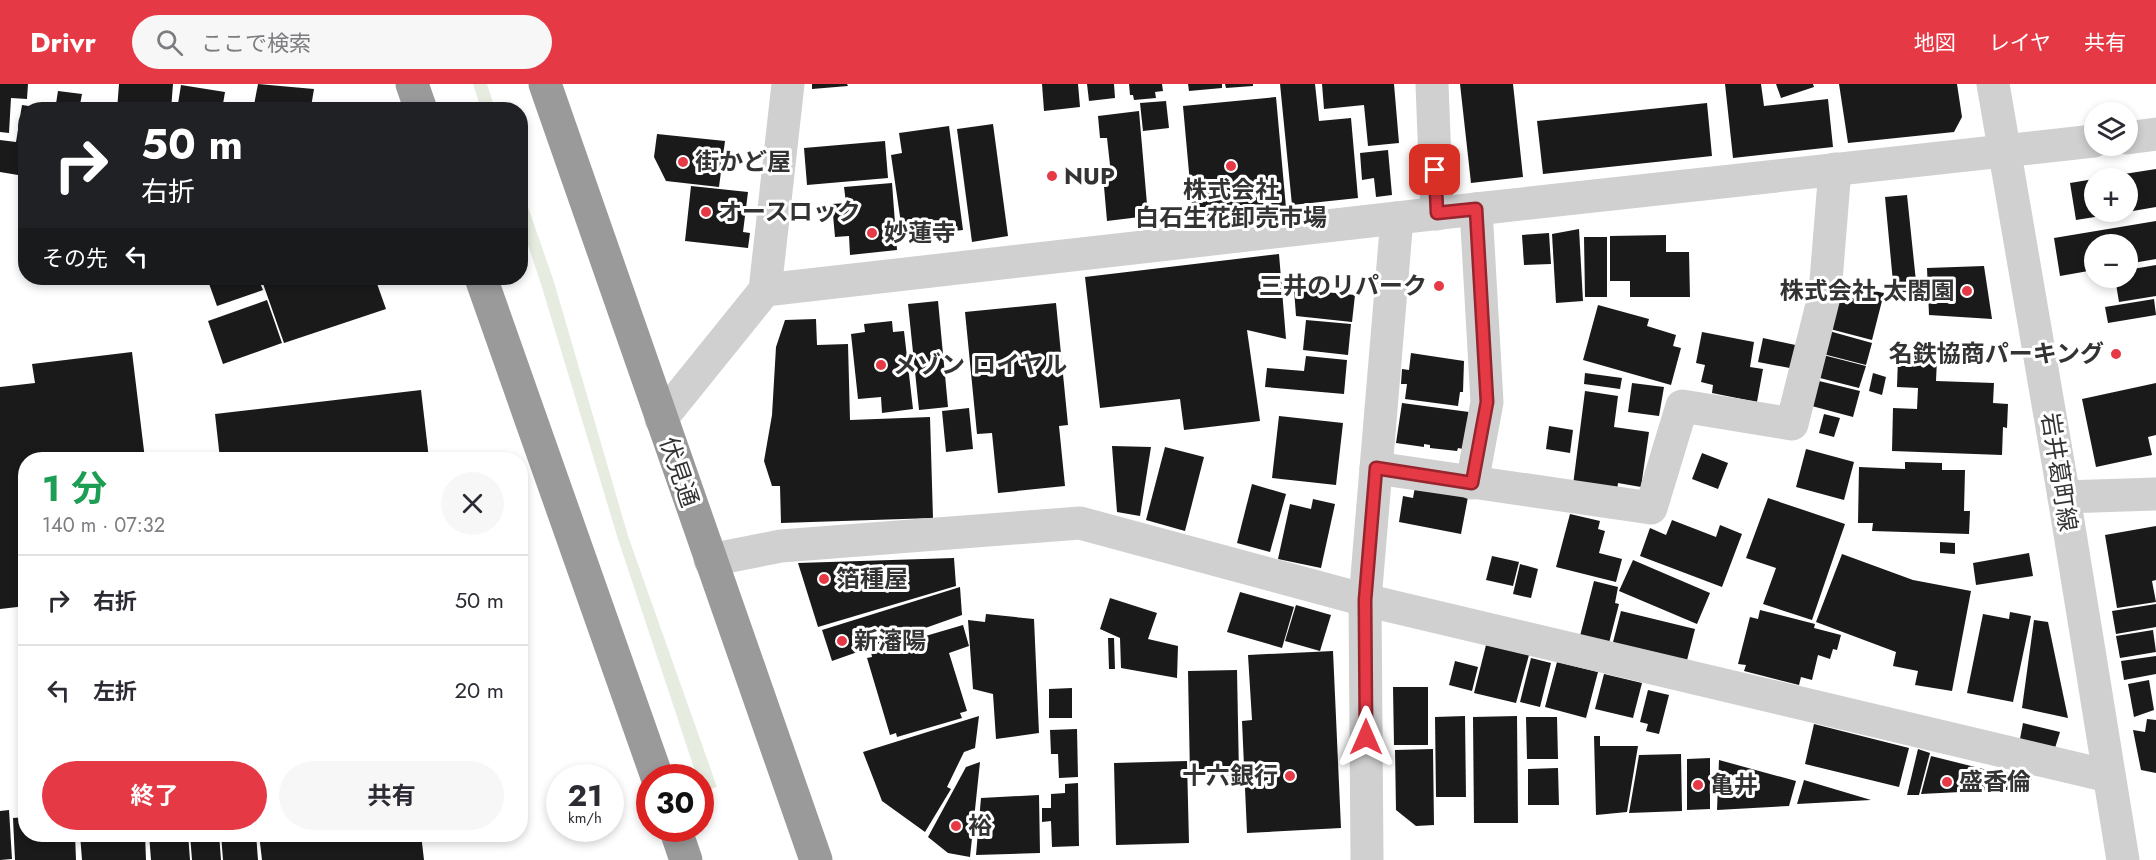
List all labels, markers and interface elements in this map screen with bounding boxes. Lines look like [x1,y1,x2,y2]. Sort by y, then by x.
search box [132,15,552,69]
text: Drivr [30,22,96,63]
icon: search [153,26,186,59]
text: ここで検索 [201,27,311,59]
text: 地図 [1914,28,1956,58]
text: レイヤ [1989,28,2051,58]
text: 共有 [2084,28,2126,58]
map controls [2084,102,2138,288]
button: layers [2084,102,2138,156]
text: 50 m [141,114,243,175]
icon: right [42,126,120,204]
place label: 街かど屋 [695,144,791,179]
pin [1409,144,1460,195]
icon: arrive [1418,153,1451,186]
marker: 街かど屋 [676,155,690,169]
place label: NUP [1064,158,1115,193]
marker: 株式会社 白石生花卸売市場 [1224,159,1238,173]
button: + [2084,168,2138,222]
marker: NUP [1045,169,1059,183]
text: 右折 [141,172,195,211]
place label: 株式会社 白石生花卸売市場 [1135,172,1327,235]
place label: オースロック [718,194,861,229]
marker: オースロック [699,205,713,219]
place label: 妙蓮寺 [884,215,956,250]
marker: 妙蓮寺 [865,226,879,240]
button: − [2084,234,2138,288]
icon: left [120,240,153,273]
text: その先 [42,242,108,274]
place label: 三井のリパーク [1259,268,1427,303]
place label: 株式会社 太閤園 [1780,273,1955,308]
marker: 三井のリパーク [1432,279,1446,293]
marker: 株式会社 太閤園 [1960,284,1974,298]
place label: 名鉄協商パーキング [1889,336,2104,371]
place label: メゾン ロイヤル [893,347,1067,382]
marker: 名鉄協商パーキング [2109,347,2123,361]
marker: メゾン ロイヤル [874,358,888,372]
street label: 岩井葛町線 [2033,410,2086,534]
street label: 伏見通 [651,432,708,512]
text: 1 分 [42,462,107,514]
button: close [441,472,504,535]
text: 140 m · 07:32 [42,511,165,540]
place label: 箔種屋 [836,561,908,596]
marker: 箔種屋 [817,572,831,586]
icon: right [42,584,75,617]
text: 50 m [455,584,504,616]
text: 右折 [93,585,137,617]
place label: 新瀋陽 [854,623,926,658]
marker: 新瀋陽 [835,634,849,648]
icon: left [42,674,75,707]
text: 20 m [455,674,504,706]
text: 左折 [93,675,137,707]
position arrow [1334,705,1398,769]
place label: 十六銀行 [1182,758,1278,793]
button: 終了 [42,761,267,830]
button: 共有 [279,761,504,830]
speed limit sign: 30 [636,764,714,842]
place label: 盛香倫 [1959,764,2031,799]
place label: 亀井 [1710,767,1758,802]
marker: 十六銀行 [1283,769,1297,783]
text: 21 [568,774,602,817]
marker: 盛香倫 [1940,775,1954,789]
marker: 亀井 [1691,778,1705,792]
text: km/h [568,807,602,829]
place label: 裕 [968,808,992,843]
marker: 裕 [949,819,963,833]

